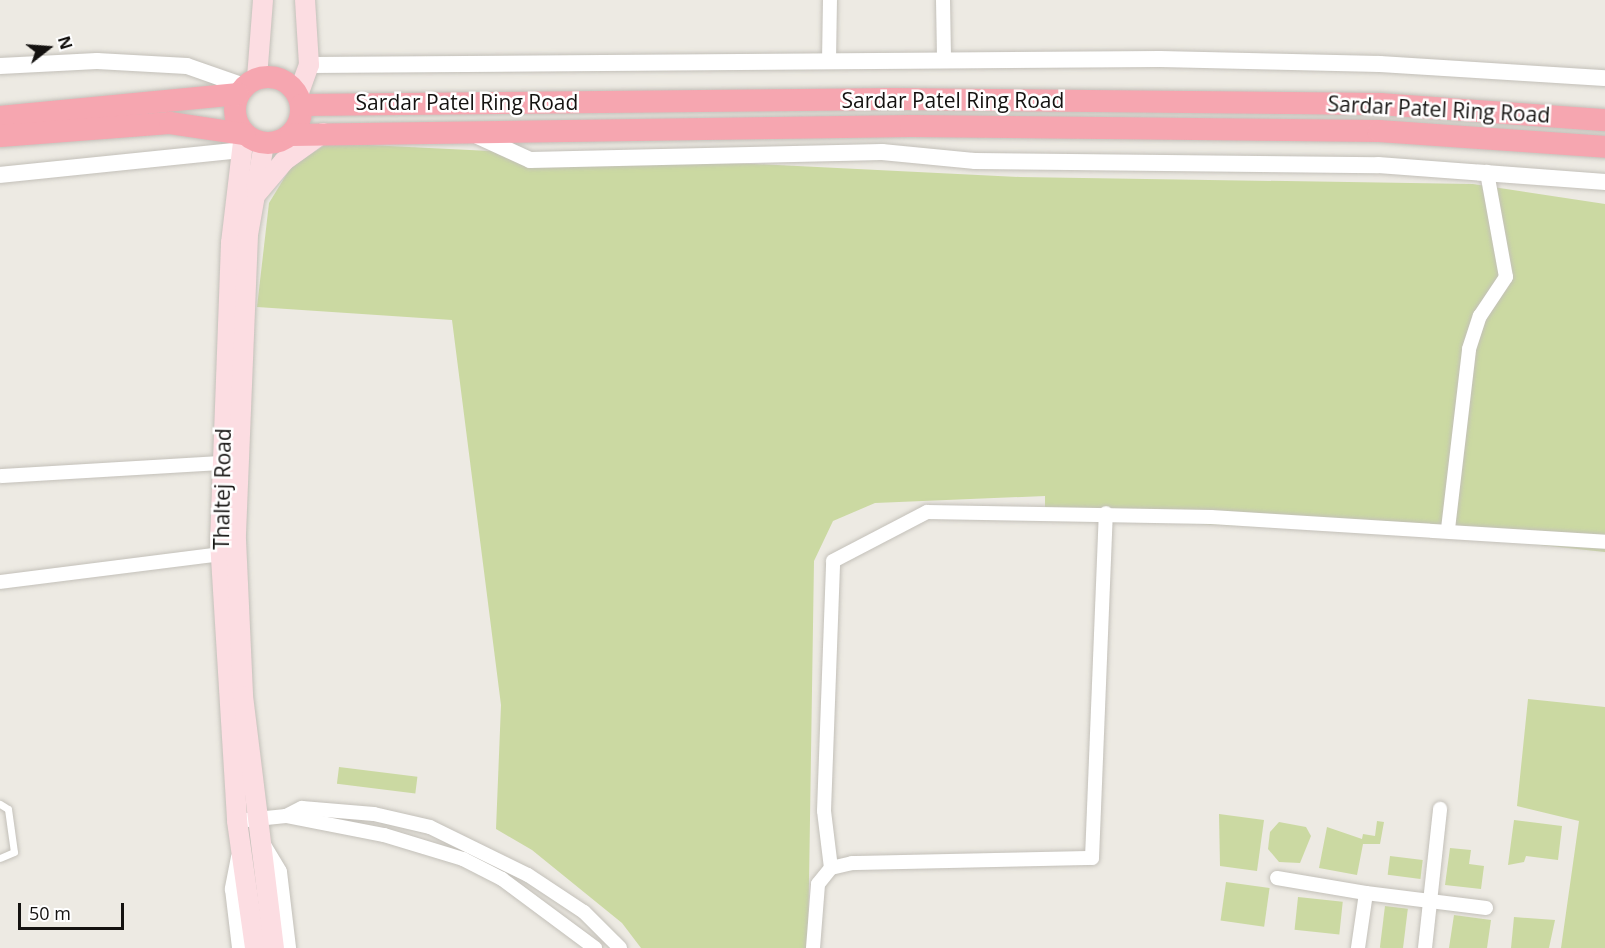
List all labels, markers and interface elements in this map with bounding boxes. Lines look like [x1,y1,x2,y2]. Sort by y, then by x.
north arrow [18,18,78,78]
text: N [53,33,78,52]
street label: Sardar Patel Ring Road [842,87,1064,113]
street label: Sardar Patel Ring Road [356,89,578,115]
street label: Sardar Patel Ring Road [1327,91,1551,127]
street label: Thaltej Road [208,428,236,550]
scale bar [21,891,128,929]
text: 50 m [29,901,71,925]

